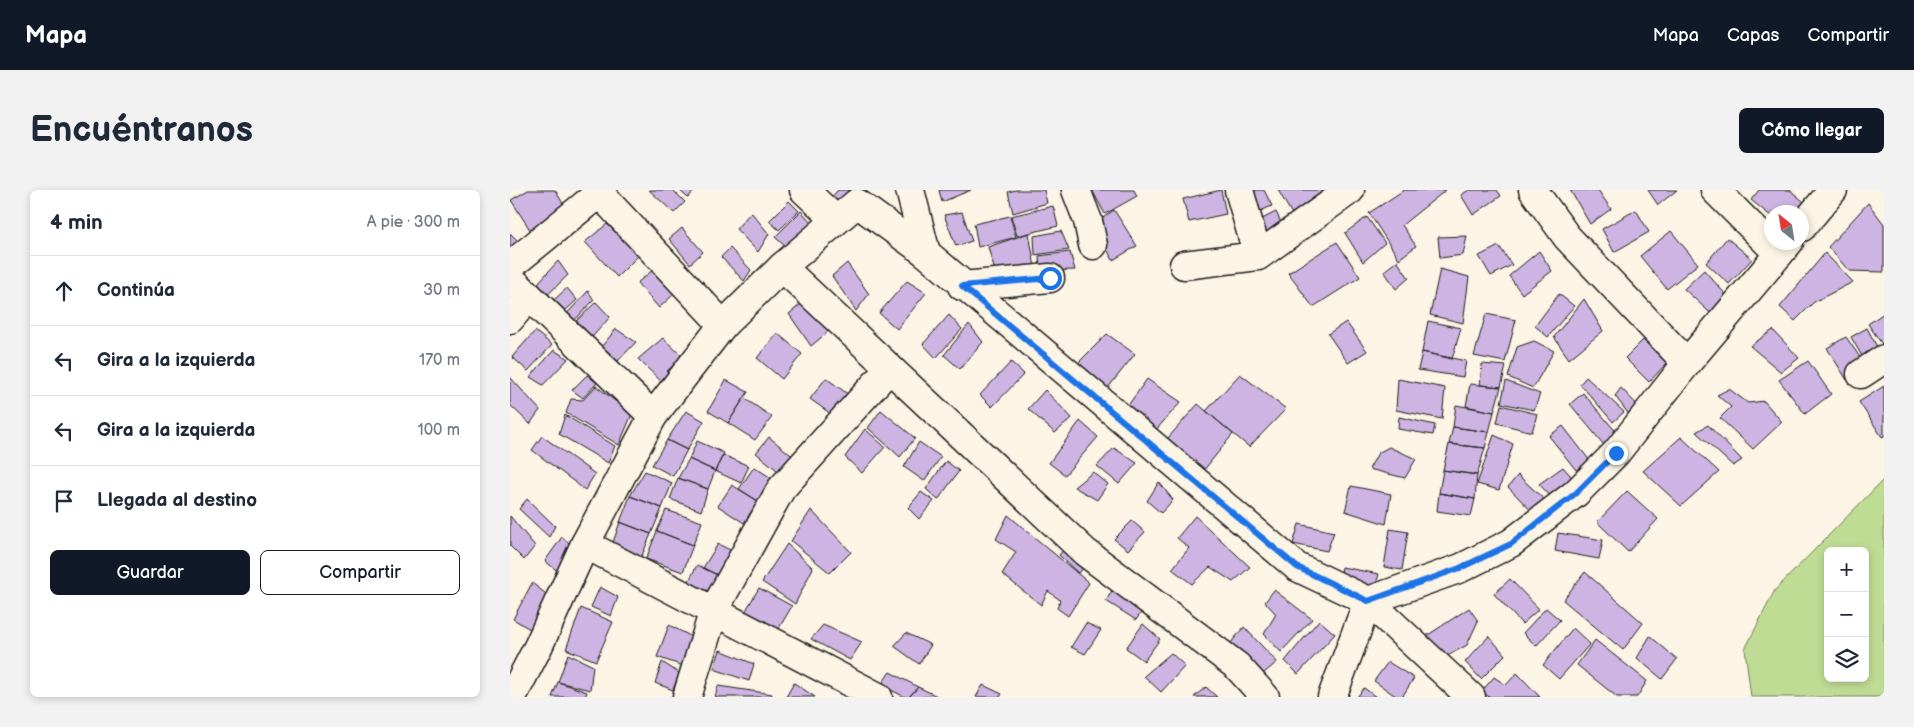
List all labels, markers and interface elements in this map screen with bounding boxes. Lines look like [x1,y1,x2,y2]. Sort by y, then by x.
text: Mapa [25,21,87,50]
text: Mapa [1653,25,1699,46]
text: Capas [1727,25,1780,46]
text: Compartir [1808,25,1889,46]
button: Cómo llegar [1739,108,1884,153]
text: Encuéntranos [30,109,253,152]
north arrow [1764,205,1809,250]
text: 4 min [50,210,103,235]
text: A pie · 300 m [367,213,460,232]
route start [1039,267,1062,290]
icon: ahead [50,277,78,305]
text: Continúa [97,279,175,302]
text: 30 m [423,281,460,300]
icon: left [50,347,78,375]
text: Gira a la izquierda [97,349,255,372]
text: 170 m [419,351,460,370]
icon: left [50,417,78,445]
text: Gira a la izquierda [97,419,255,442]
text: 100 m [417,421,460,440]
route end [1605,442,1628,465]
icon: arrive [50,487,78,515]
text: Llegada al destino [97,489,257,512]
map controls [1824,547,1869,682]
button: + [1824,547,1869,592]
button: Guardar [50,550,250,595]
button: Compartir [260,550,460,595]
button: − [1824,592,1869,637]
button: layers [1824,637,1869,682]

